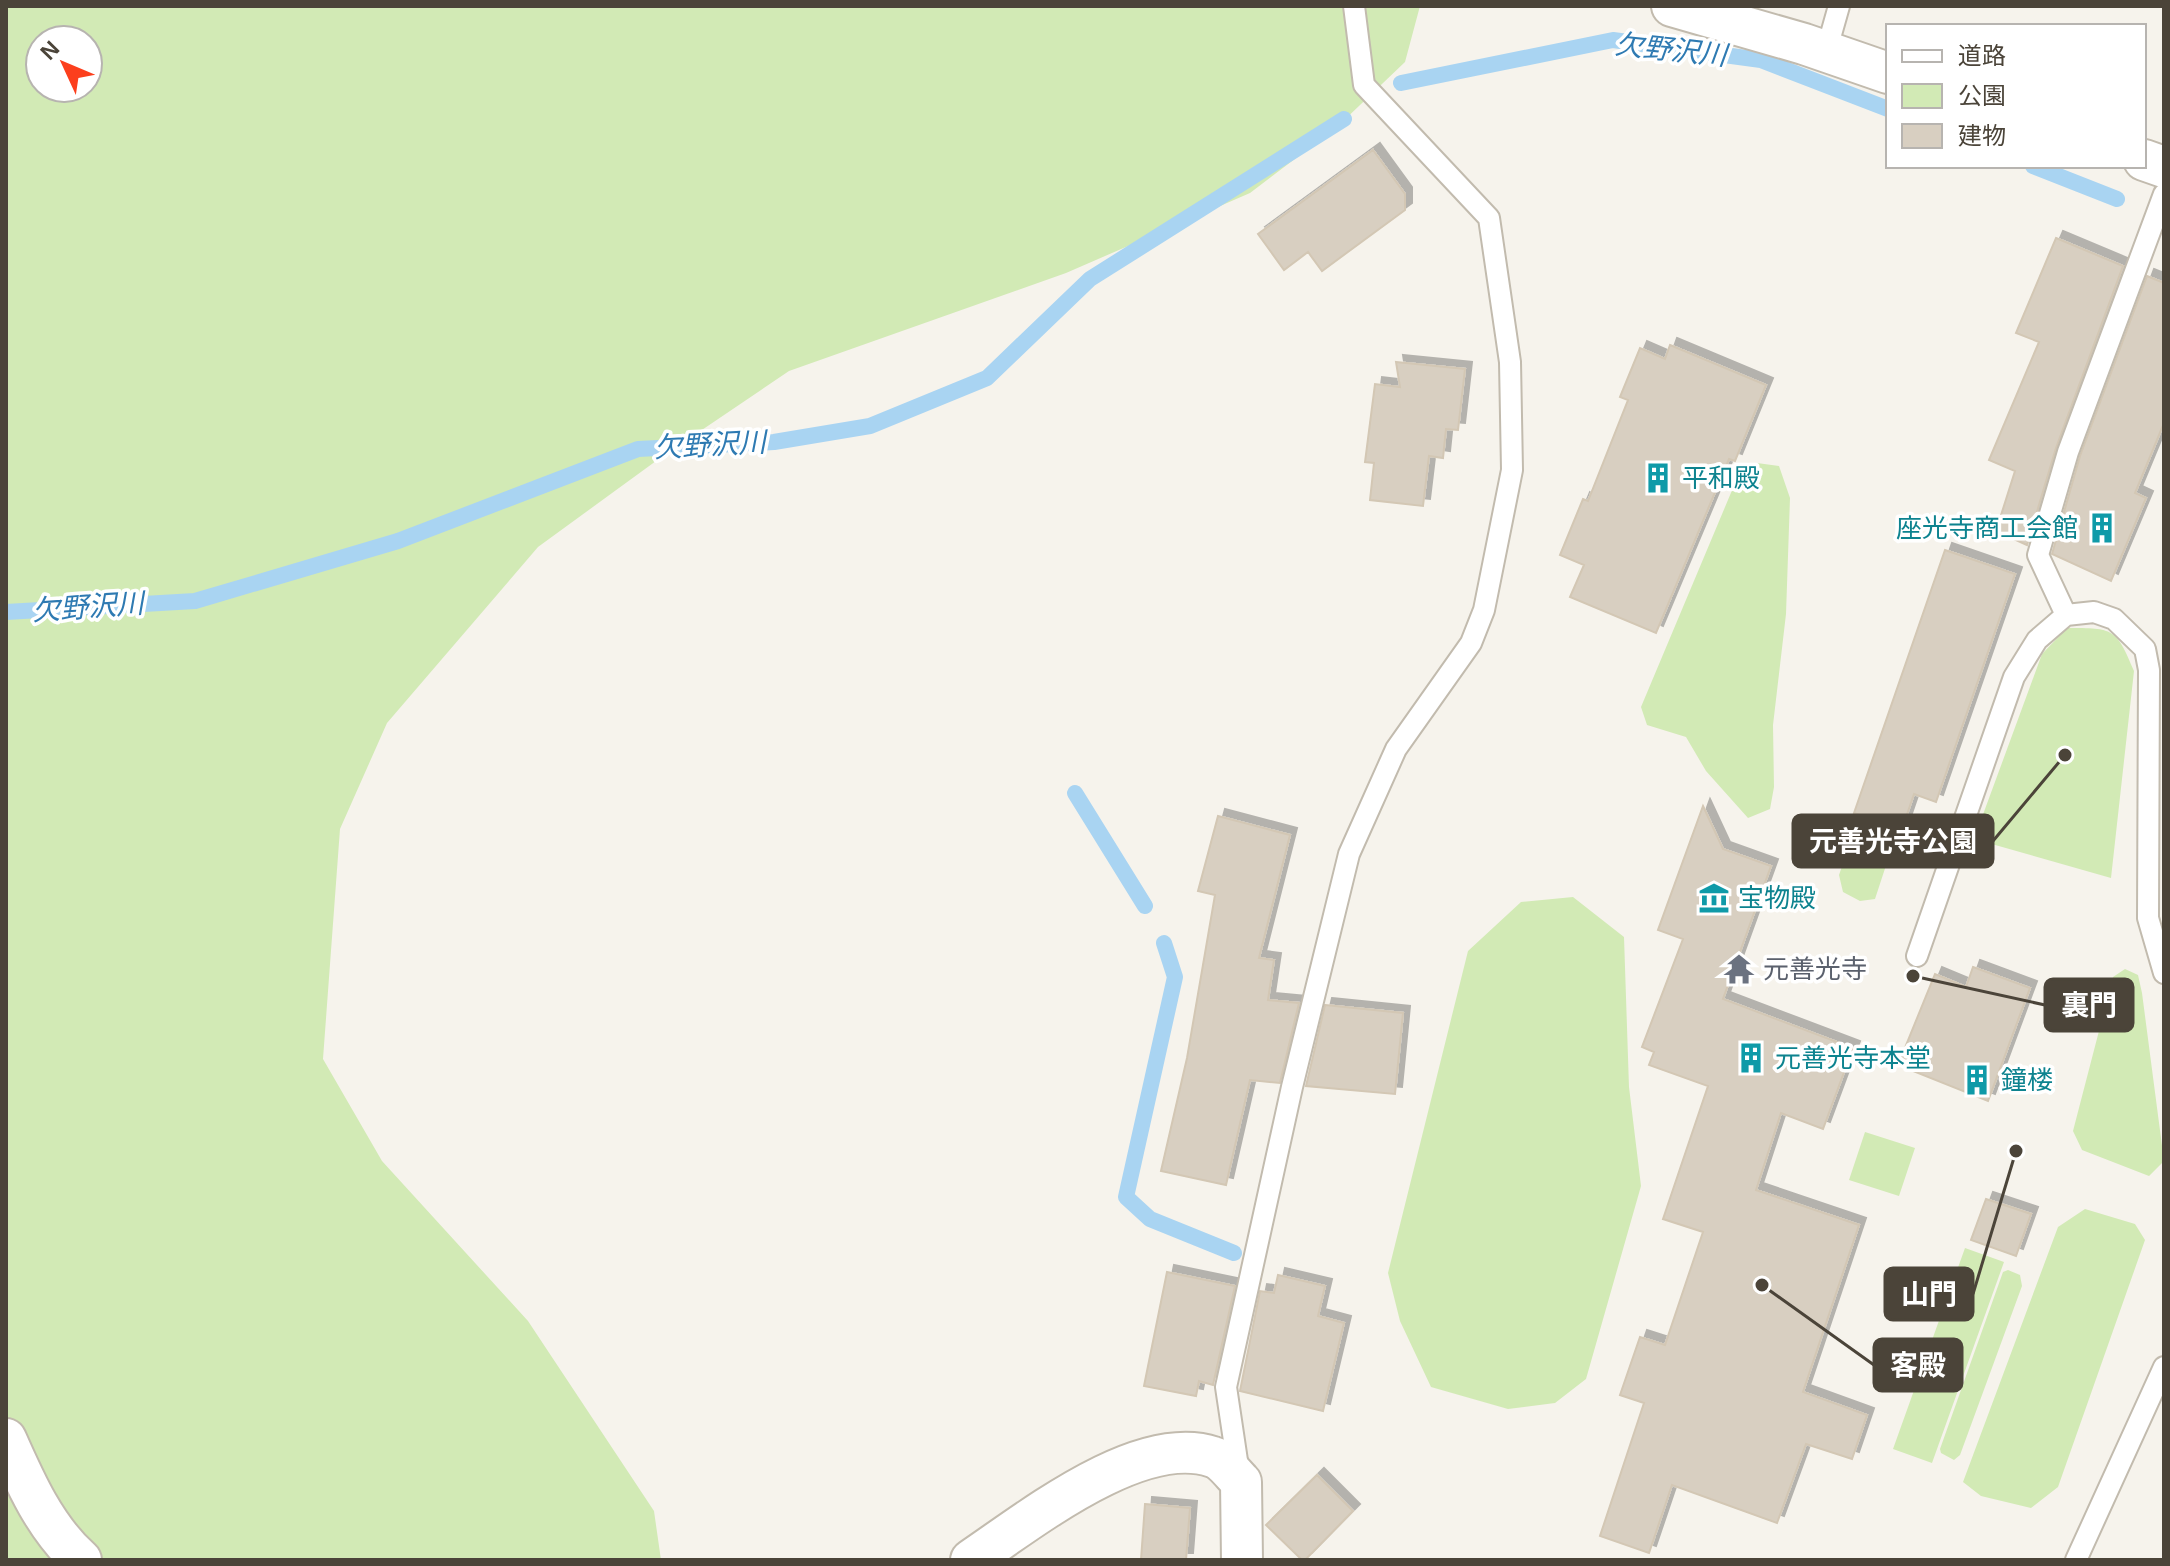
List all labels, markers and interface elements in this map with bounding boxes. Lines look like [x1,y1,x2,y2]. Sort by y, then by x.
north arrow [24,24,104,104]
legend [1886,24,2146,168]
water label: 欠野沢川 [1614,29,1731,72]
text: N [35,36,64,65]
text: 道路 [1958,42,2006,69]
text: 公園 [1958,82,2006,109]
text: 建物 [1958,122,2006,149]
water label: 欠野沢川 [653,426,770,463]
building icon: 平和殿 [1641,461,1675,495]
place label: 平和殿 [1682,463,1760,493]
building icon: 座光寺商工会館 [2085,511,2119,545]
place label: 座光寺商工会館 [1896,513,2078,543]
water label: 欠野沢川 [31,587,148,626]
callout: 元善光寺公園 [1793,815,1993,867]
text: 元善光寺公園 [1809,826,1977,857]
museum icon: 宝物殿 [1697,881,1731,915]
place label: 宝物殿 [1738,883,1816,913]
temple icon: 元善光寺 [1722,952,1756,986]
place label: 元善光寺 [1763,954,1867,984]
callout: 裏門 [2045,979,2133,1031]
text: 裏門 [2061,990,2117,1021]
building icon: 元善光寺本堂 [1734,1041,1768,1075]
place label: 元善光寺本堂 [1775,1043,1931,1073]
building icon: 鐘楼 [1960,1063,1994,1097]
place label: 鐘楼 [2001,1065,2053,1095]
callout: 山門 [1885,1268,1973,1320]
text: 山門 [1901,1279,1957,1310]
callout: 客殿 [1874,1339,1962,1391]
text: 客殿 [1890,1350,1946,1381]

